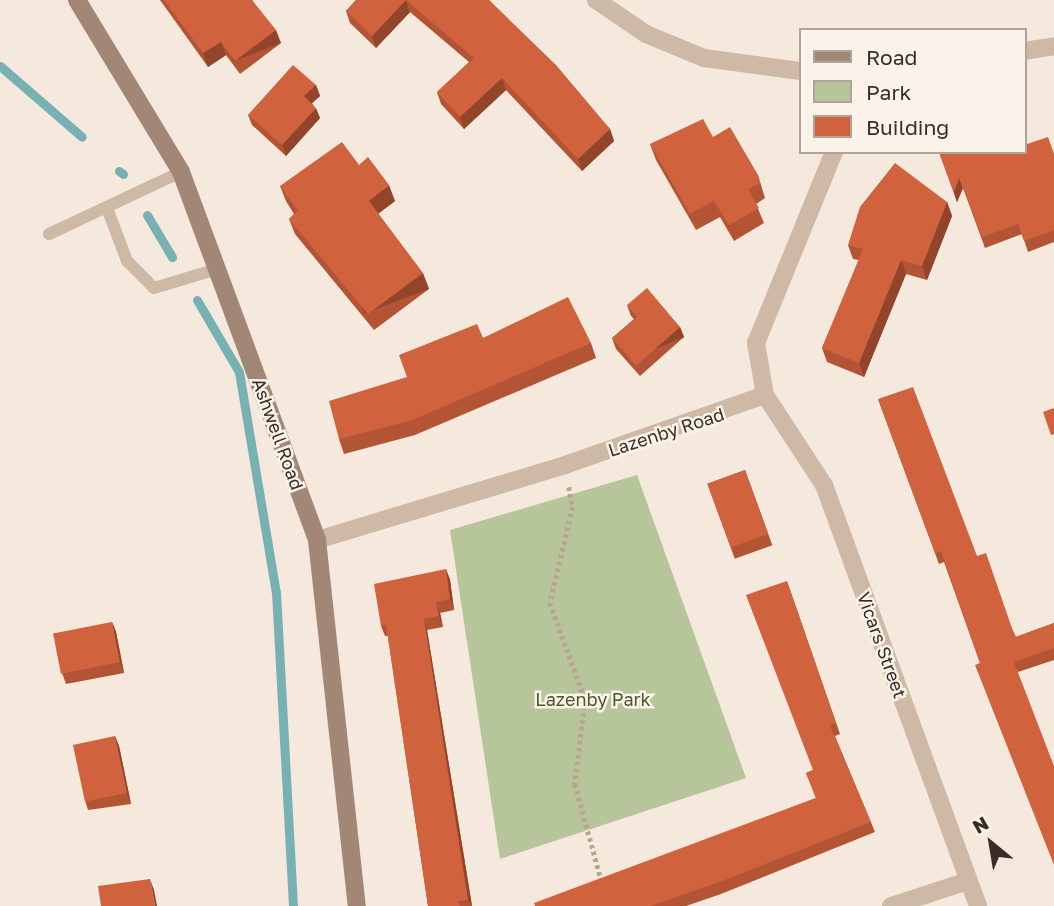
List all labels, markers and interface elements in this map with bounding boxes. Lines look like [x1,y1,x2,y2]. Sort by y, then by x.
legend [799,28,1026,154]
text: Road [866,44,917,70]
text: Park [866,79,911,105]
text: Building [866,114,949,140]
street label: Ashwell Road [248,375,308,493]
street label: Lazenby Road [605,403,727,461]
street label: Vicars Street [853,589,911,701]
park label: Lazenby Park [535,688,651,710]
north arrow [956,808,1026,878]
text: N [968,811,992,838]

